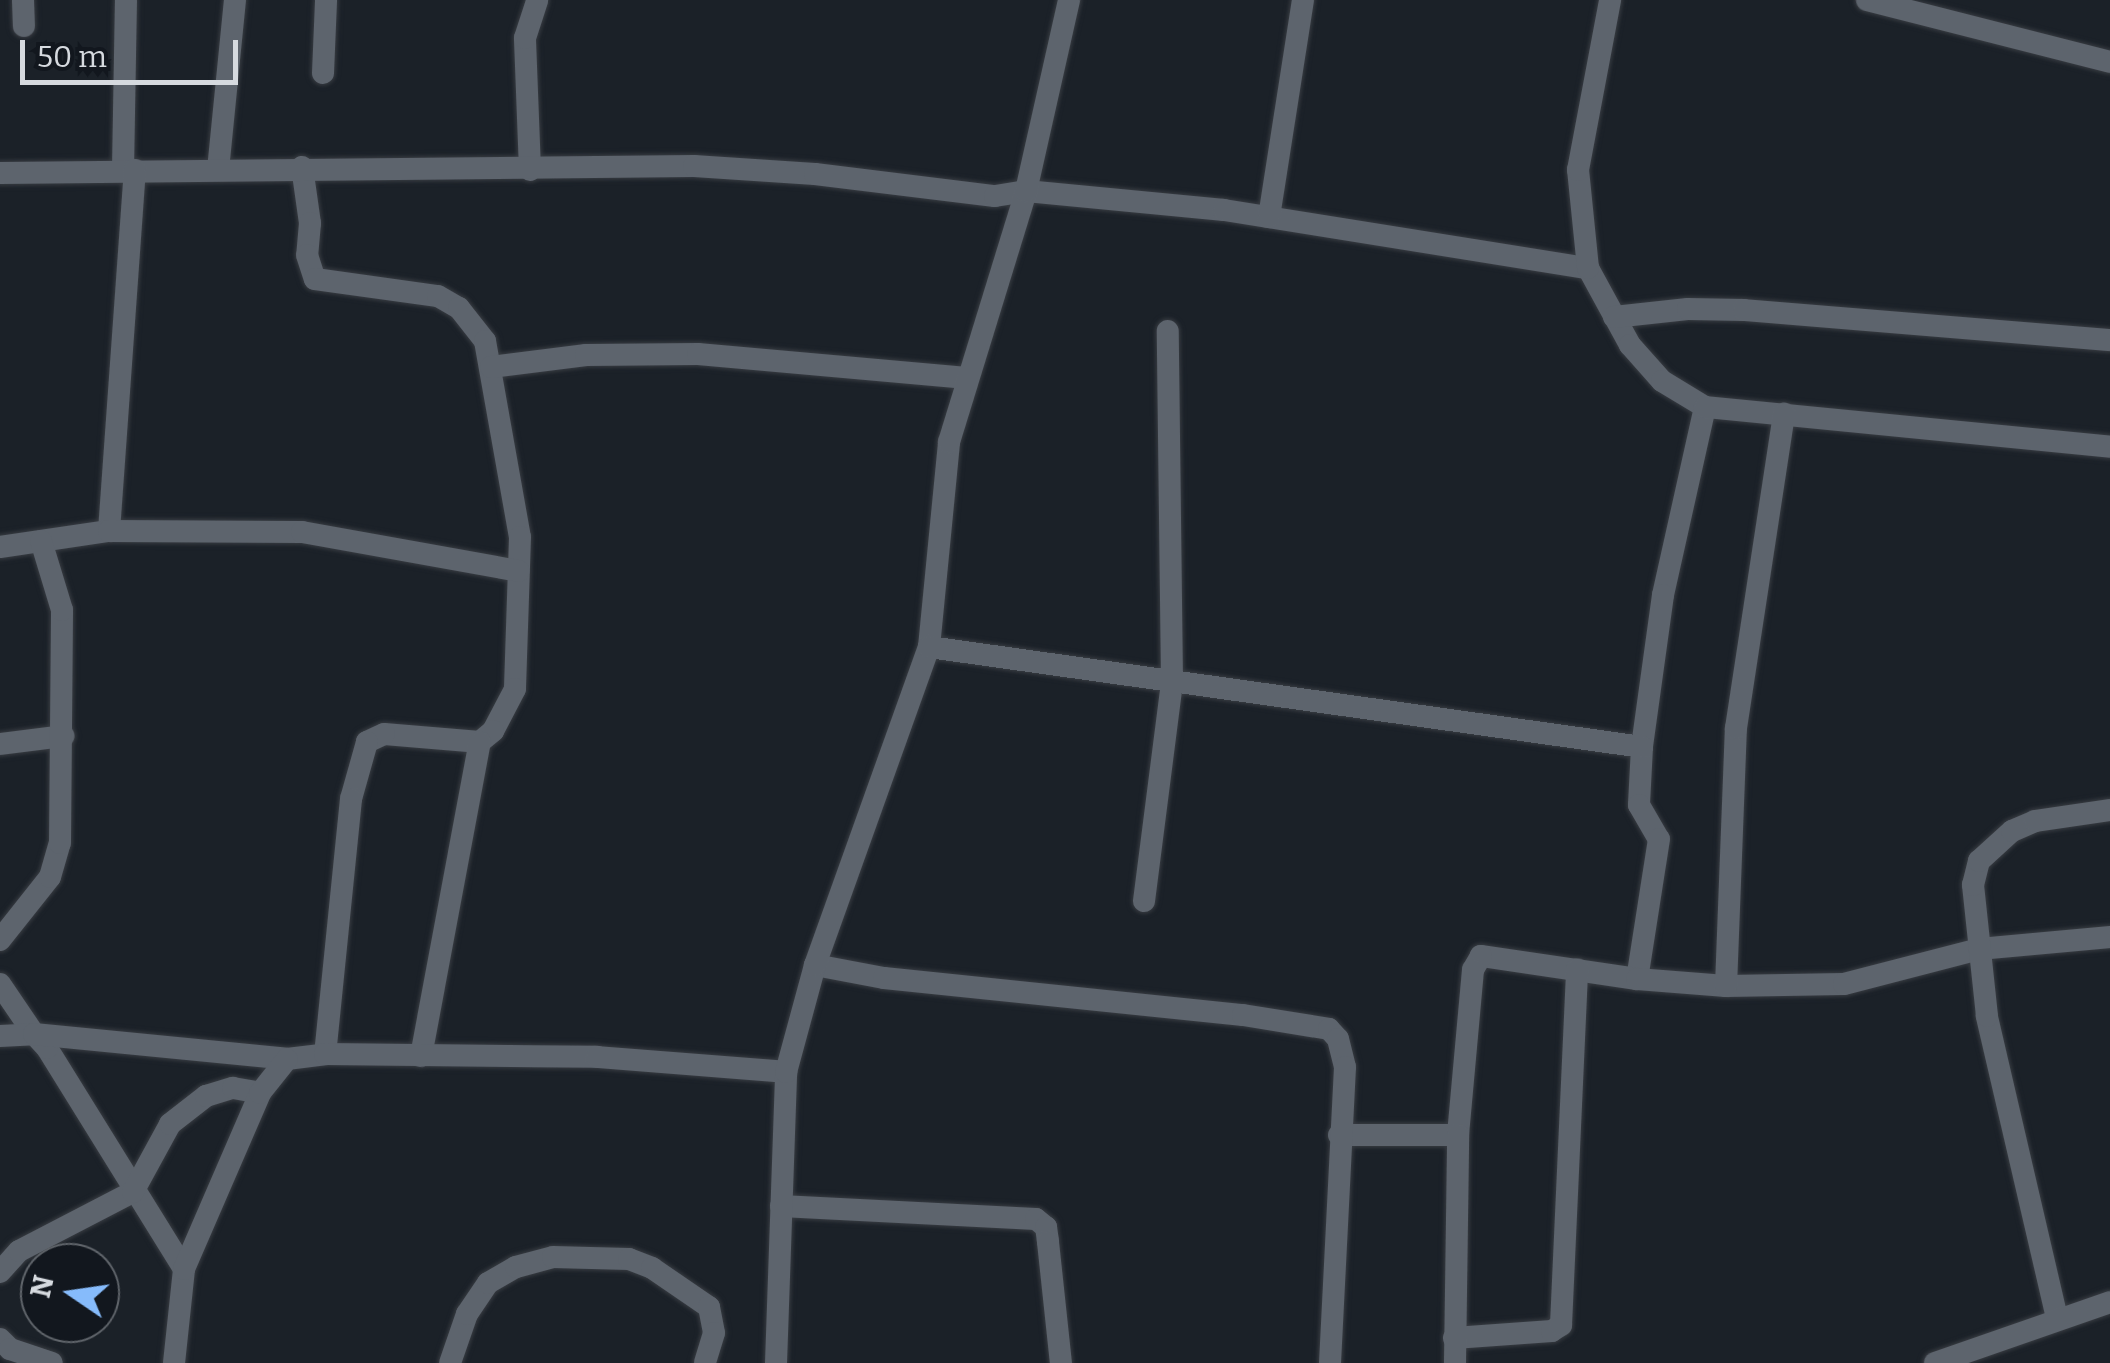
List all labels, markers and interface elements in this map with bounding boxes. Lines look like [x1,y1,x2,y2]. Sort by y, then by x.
scale bar [25,20,242,82]
text: 50 m [37,39,107,75]
north arrow [20,1243,120,1343]
text: N [24,1272,61,1301]

